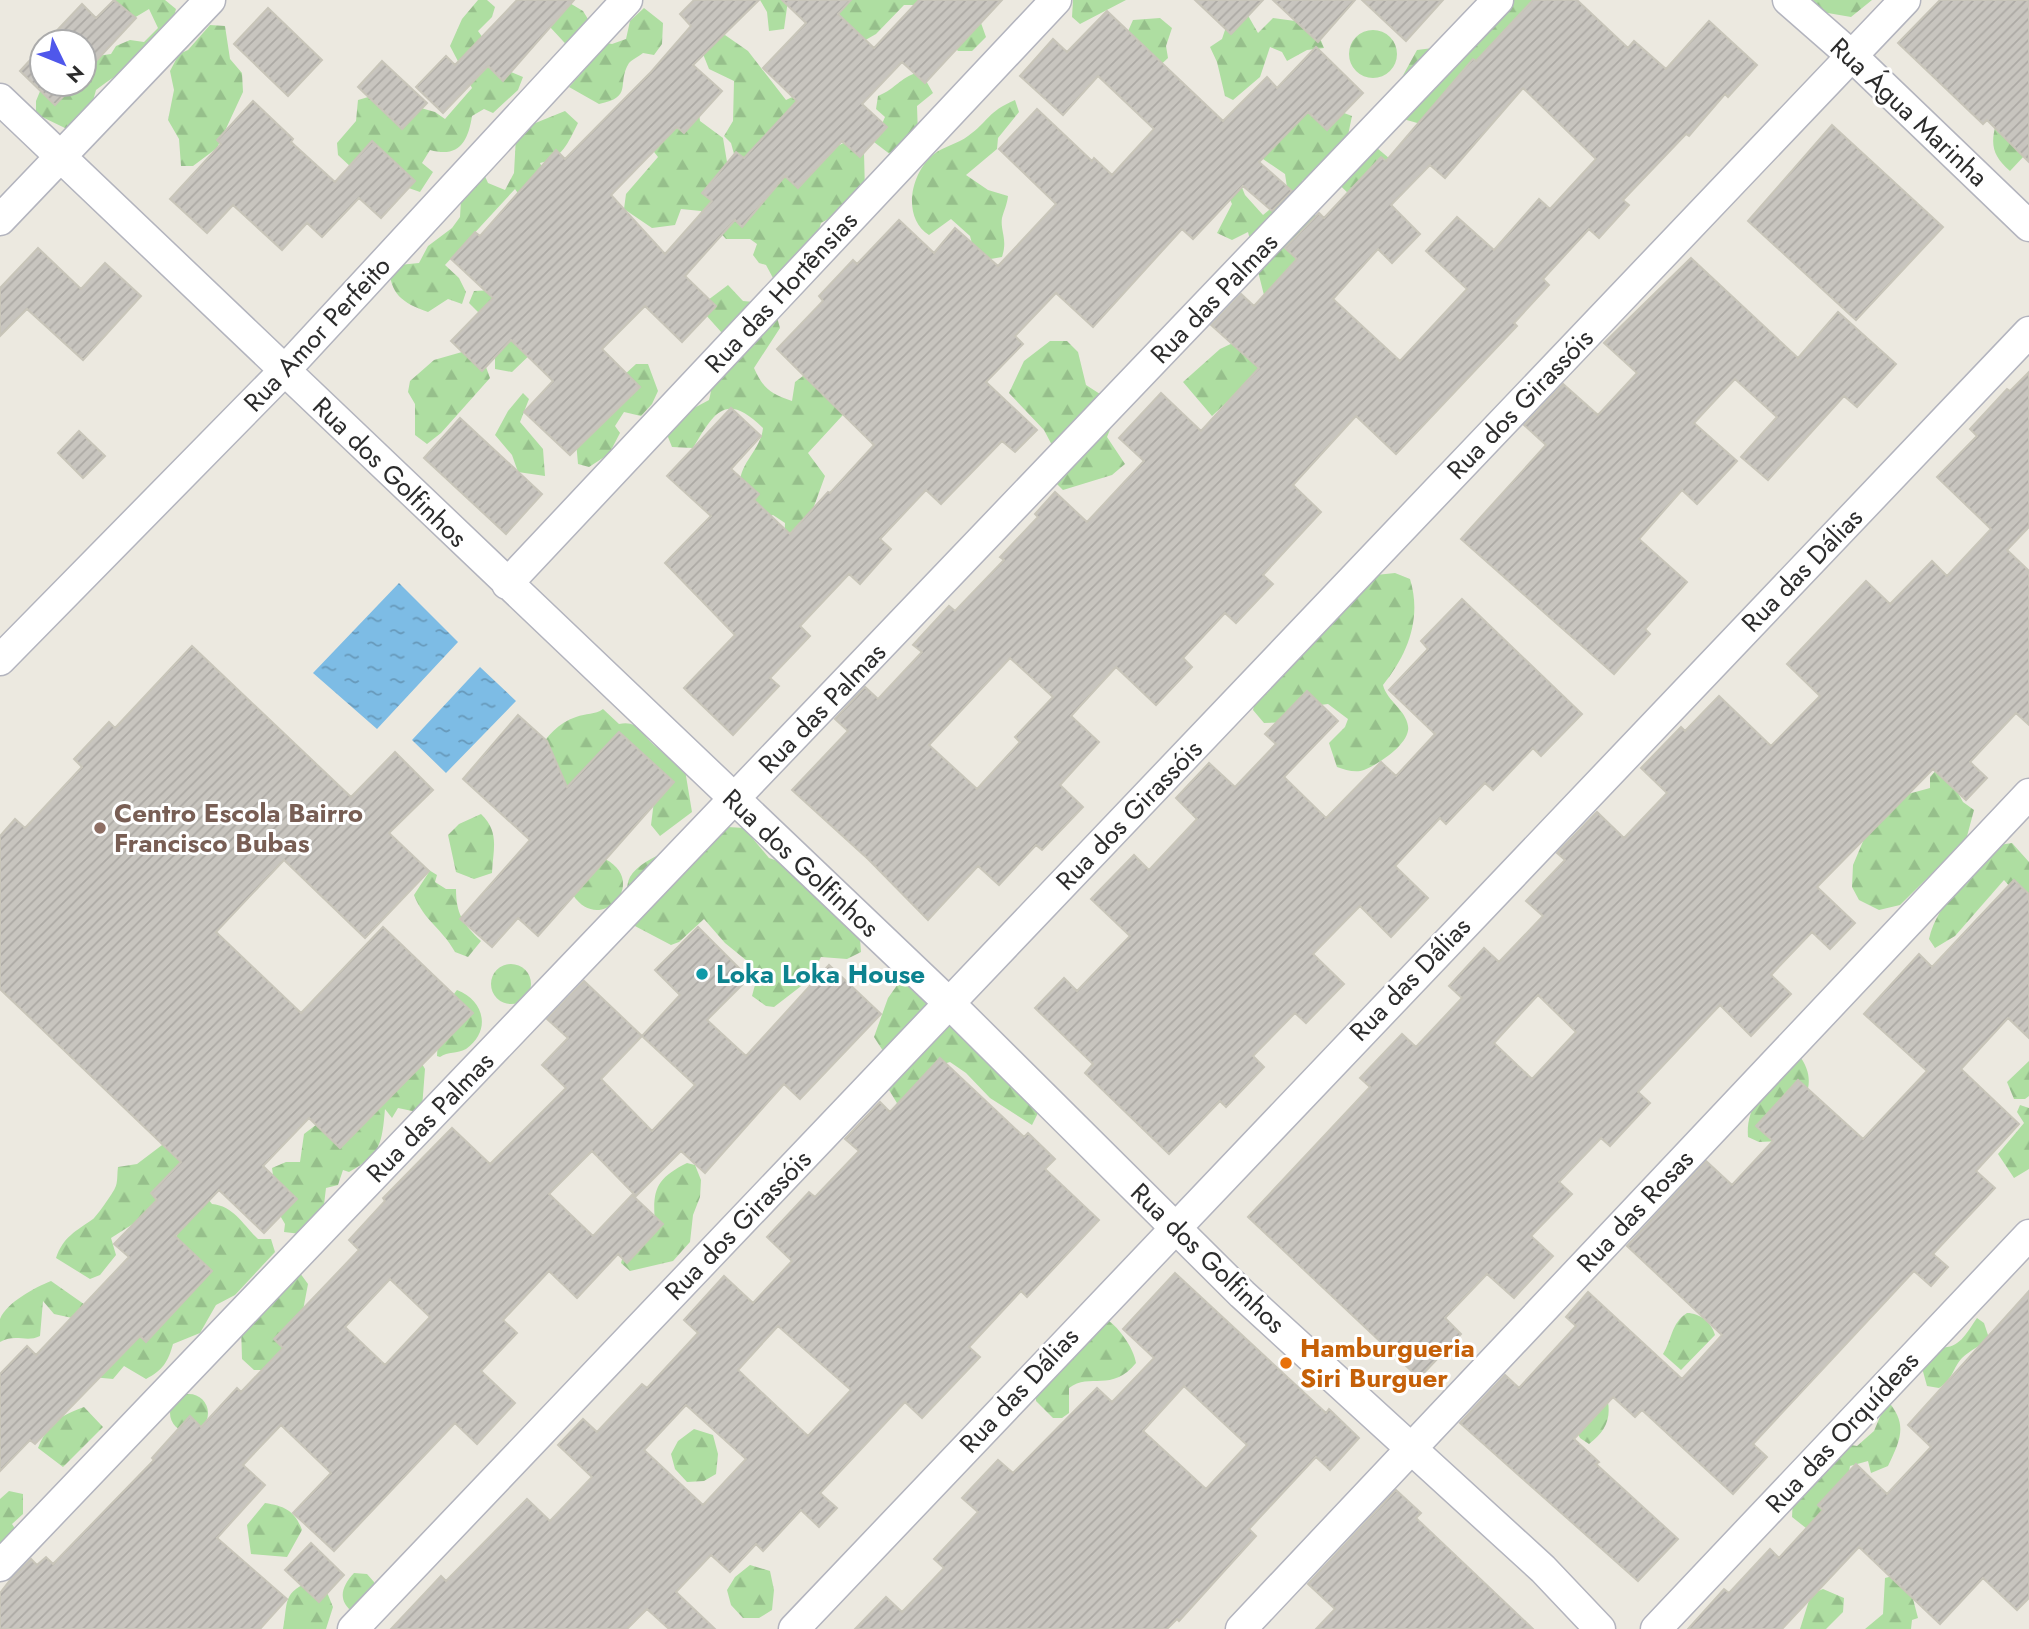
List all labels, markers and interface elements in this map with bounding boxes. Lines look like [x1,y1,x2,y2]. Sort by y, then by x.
north arrow [28,28,98,98]
street label: Rua Água Marinha [1822,29,1996,195]
text: N [60,60,90,89]
street label: Rua das Hortênsias [696,202,866,382]
street label: Rua das Palmas [1142,224,1286,372]
street label: Rua Amor Perfeito [235,248,399,420]
street label: Rua dos Girassóis [1438,320,1602,488]
street label: Rua dos Golfinhos [304,388,476,556]
street label: Rua das Dálias [1733,499,1871,641]
street label: Rua das Palmas [750,634,894,782]
street label: Rua dos Girassóis [1047,731,1211,899]
street label: Rua dos Golfinhos [714,780,888,946]
place label: Centro Escola Bairro Francisco Bubas [114,794,363,862]
marker: Centro Escola Bairro Francisco Bubas [92,820,108,836]
street label: Rua das Dálias [1341,908,1479,1050]
place label: Loka Loka House [716,955,925,993]
marker: Loka Loka House [694,966,710,982]
street label: Rua das Palmas [358,1043,502,1191]
street label: Rua dos Girassóis [656,1141,820,1309]
street label: Rua das Rosas [1568,1141,1702,1281]
street label: Rua dos Golfinhos [1122,1174,1294,1342]
street label: Rua das Dálias [950,1318,1088,1462]
place label: Hamburgueria Siri Burguer [1300,1329,1475,1397]
street label: Rua das Orquídeas [1757,1342,1927,1522]
marker: Hamburgueria Siri Burguer [1278,1355,1294,1371]

